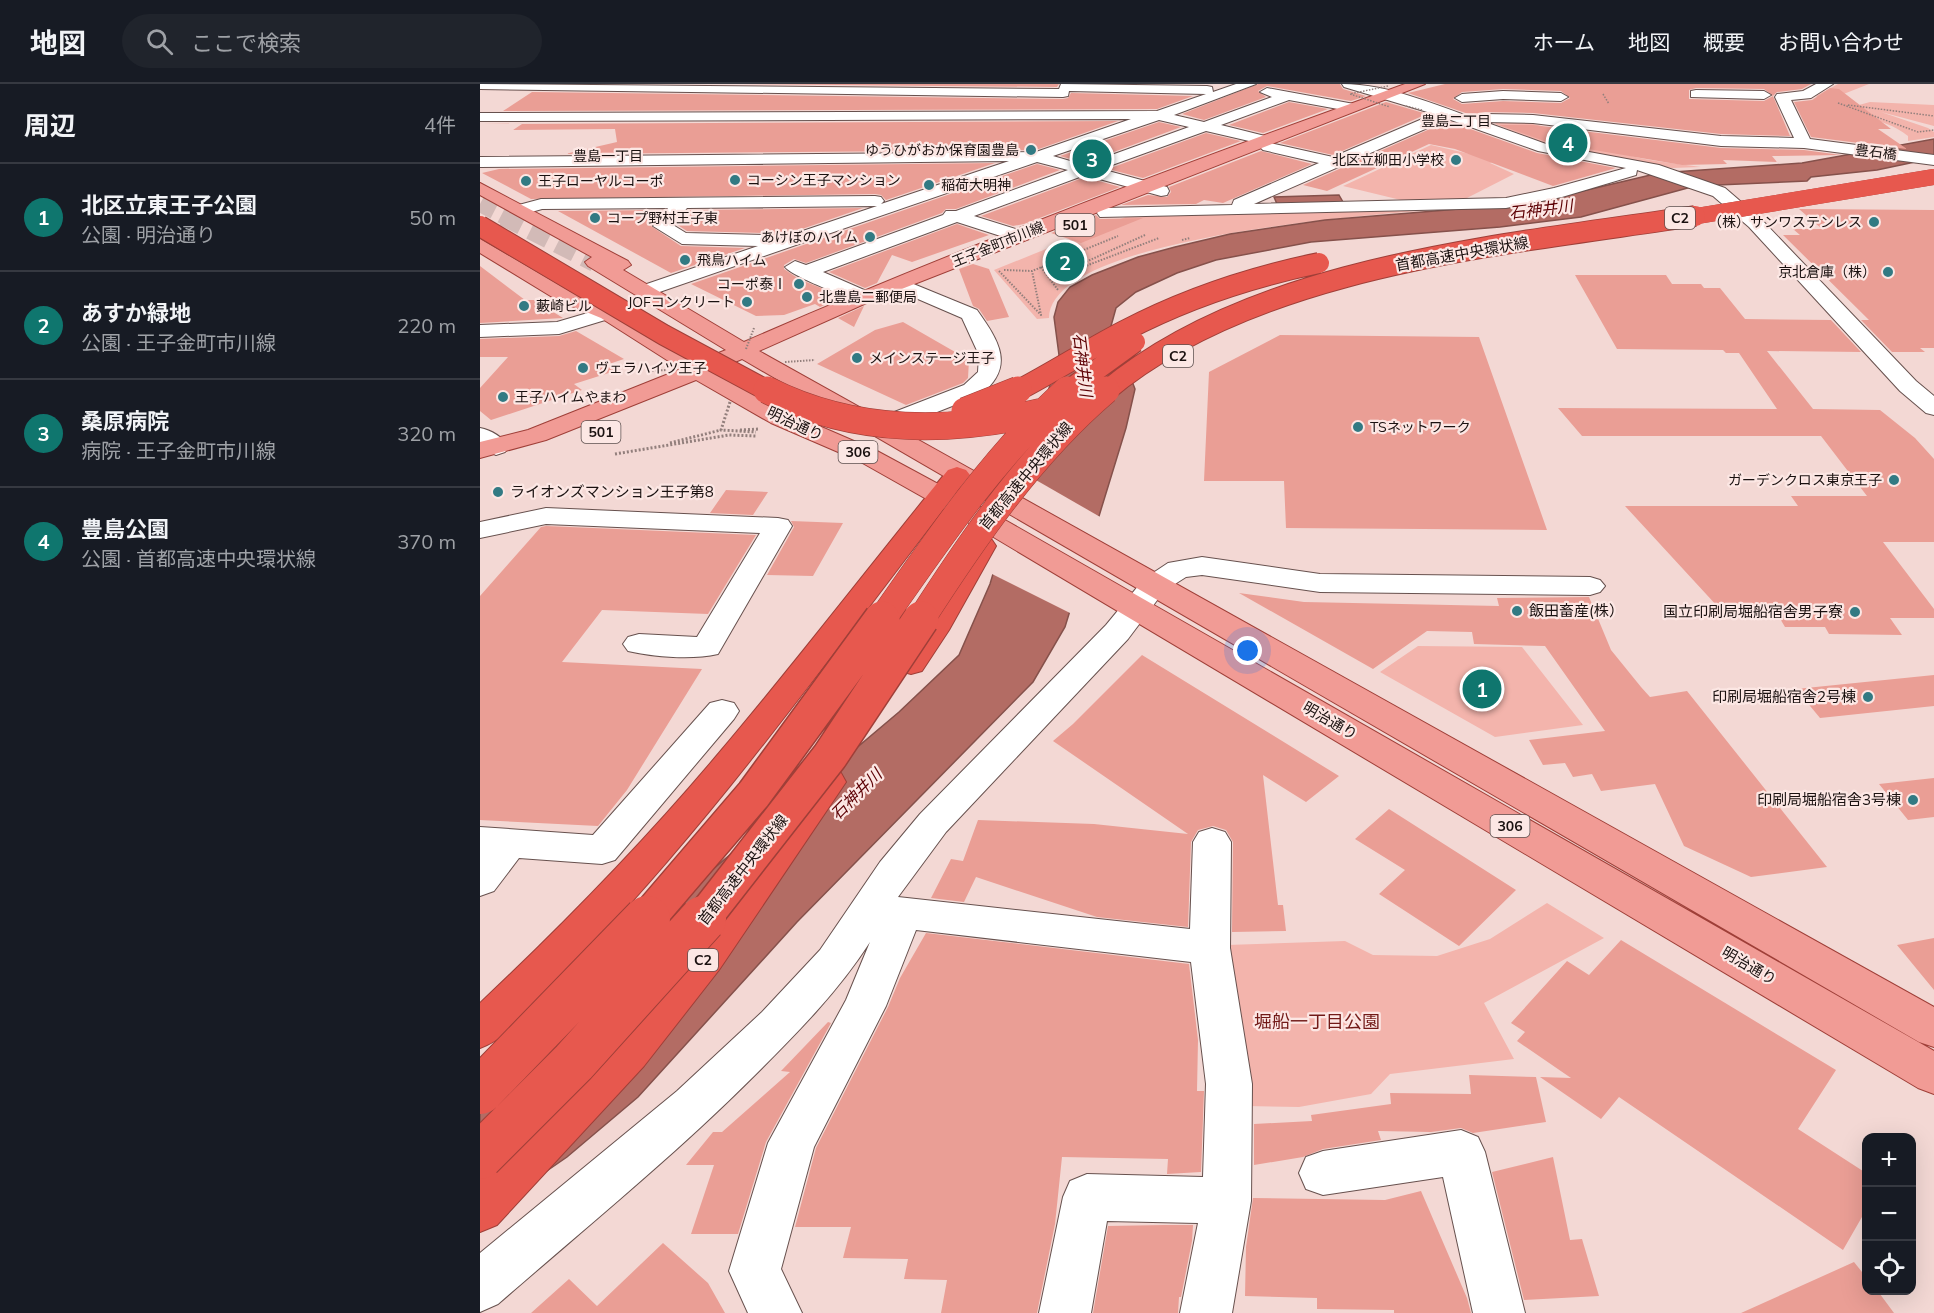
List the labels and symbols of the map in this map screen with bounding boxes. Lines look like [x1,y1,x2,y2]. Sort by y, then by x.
district label: 豊島二丁目 [1421,112,1491,130]
pin: 4 [1548,120,1588,166]
pin: 3 [1072,136,1112,182]
place label: ゆうひがおか保育園豊島 [865,141,1019,159]
street label: 豊石橋 [1854,141,1898,163]
marker: ゆうひがおか保育園豊島 [1024,143,1038,157]
district label: 豊島一丁目 [573,147,643,165]
place label: 北区立柳田小学校 [1332,151,1444,169]
marker: 北区立柳田小学校 [1449,153,1463,167]
place label: コーシン王子マンション [747,171,901,189]
place label: 王子ローヤルコーポ [538,172,664,190]
marker: コーシン王子マンション [728,173,742,187]
marker: 王子ローヤルコーポ [519,174,533,188]
place label: 稲荷大明神 [941,176,1011,194]
marker: 稲荷大明神 [922,178,936,192]
water label: 石神井川 [1508,195,1576,223]
road number: C2 [1665,207,1695,229]
place label: コープ野村王子東 [607,209,718,227]
marker: コープ野村王子東 [588,211,602,225]
place label: （株）サンワステンレス [1708,213,1862,231]
road number: 501 [1056,214,1094,236]
marker: （株）サンワステンレス [1867,215,1881,229]
street label: 王子金町市川線 [949,217,1047,271]
place label: あけぼのハイム [761,228,858,246]
marker: あけぼのハイム [863,230,877,244]
street label: 首都高速中央環状線 [1394,232,1530,275]
pin: 2 [1046,240,1084,285]
place label: 飛鳥ハイム [697,251,766,269]
marker: 飛鳥ハイム [678,253,692,267]
place label: 京北倉庫（株） [1778,263,1876,281]
marker: 京北倉庫（株） [1881,265,1895,279]
place label: コーポ泰Ⅰ [717,275,787,293]
marker: コーポ泰Ⅰ [792,277,806,291]
place label: 北豊島二郵便局 [819,288,917,306]
marker: 北豊島二郵便局 [800,290,814,304]
place label: JOFコンクリート [628,293,735,311]
marker: JOFコンクリート [740,295,754,309]
place label: 藪崎ビル [536,297,592,315]
marker: 藪崎ビル [517,299,531,313]
water label: 石神井川 [1069,332,1097,400]
road number: C2 [1163,345,1193,367]
place label: メインステージ王子 [869,349,994,367]
marker: メインステージ王子 [850,351,864,365]
place label: ヴェラハイツ王子 [595,359,707,377]
marker: ヴェラハイツ王子 [576,361,590,375]
place label: 王子ハイムやまわ [515,388,626,406]
marker: 王子ハイムやまわ [496,390,510,404]
street label: 明治通り [764,402,826,445]
street label: 首都高速中央環状線 [975,418,1076,533]
place label: TSネットワーク [1370,418,1471,436]
marker: TSネットワーク [1351,420,1365,434]
road number: 501 [582,421,620,443]
road number: 306 [838,441,878,463]
place label: ガーデンクロス東京王子 [1728,471,1882,489]
marker: ガーデンクロス東京王子 [1887,473,1901,487]
place label: ライオンズマンション王子第8 [510,482,714,501]
marker: ライオンズマンション王子第8 [491,485,505,499]
place label: 飯田畜産(株） [1529,601,1624,620]
place label: 国立印刷局堀船宿舎男子寮 [1663,602,1843,621]
marker: 飯田畜産(株） [1510,604,1524,618]
marker: 国立印刷局堀船宿舎男子寮 [1848,605,1862,619]
your location [1233,636,1262,665]
pin: 1 [1462,666,1502,712]
place label: 印刷局堀船宿舎2号棟 [1712,687,1856,706]
marker: 印刷局堀船宿舎2号棟 [1861,690,1875,704]
street label: 明治通り [1300,697,1361,744]
water label: 石神井川 [826,763,887,824]
place label: 印刷局堀船宿舎3号棟 [1757,790,1901,809]
marker: 印刷局堀船宿舎3号棟 [1906,793,1920,807]
street label: 首都高速中央環状線 [694,811,792,929]
road number: 306 [1490,815,1530,837]
street label: 明治通り [1719,942,1780,989]
road number: C2 [688,949,718,971]
park label: 堀船一丁目公園 [1254,1010,1380,1033]

